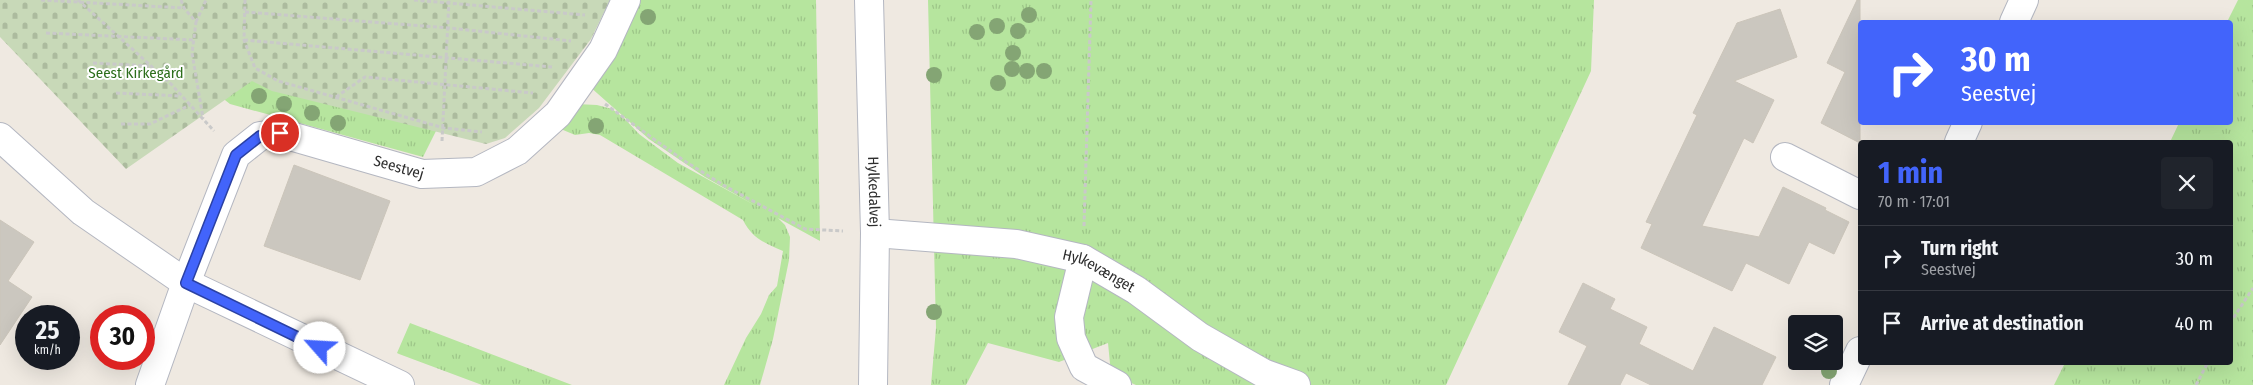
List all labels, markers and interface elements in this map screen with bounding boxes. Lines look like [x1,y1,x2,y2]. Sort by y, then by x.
text: 30 m [1961,38,2031,80]
icon: right [1878,40,1943,105]
park label: Seest Kirkegård [88,64,184,82]
text: Seestvej [1961,80,2036,107]
pin [259,112,301,154]
icon: arrive [266,119,294,147]
street label: Seestvej [372,152,426,183]
text: 1 min [1878,155,1943,191]
street label: Hylkedalvej [864,156,884,228]
button: close [2161,157,2213,209]
text: 70 m · 17:01 [1878,192,1950,211]
text: Turn right [1921,237,1998,260]
icon: right [1878,244,1906,272]
street label: Hylkevænget [1061,246,1138,296]
text: 30 m [2175,247,2213,270]
text: Seestvej [1921,260,1976,279]
speed limit sign: 30 [90,305,155,370]
icon: arrive [1878,309,1906,337]
text: Arrive at destination [1921,312,2084,335]
text: 40 m [2175,312,2213,335]
map controls [1788,315,1843,370]
button: layers [1788,315,1843,370]
text: 25 [36,316,59,346]
position arrow [293,321,345,373]
text: km/h [34,343,61,357]

